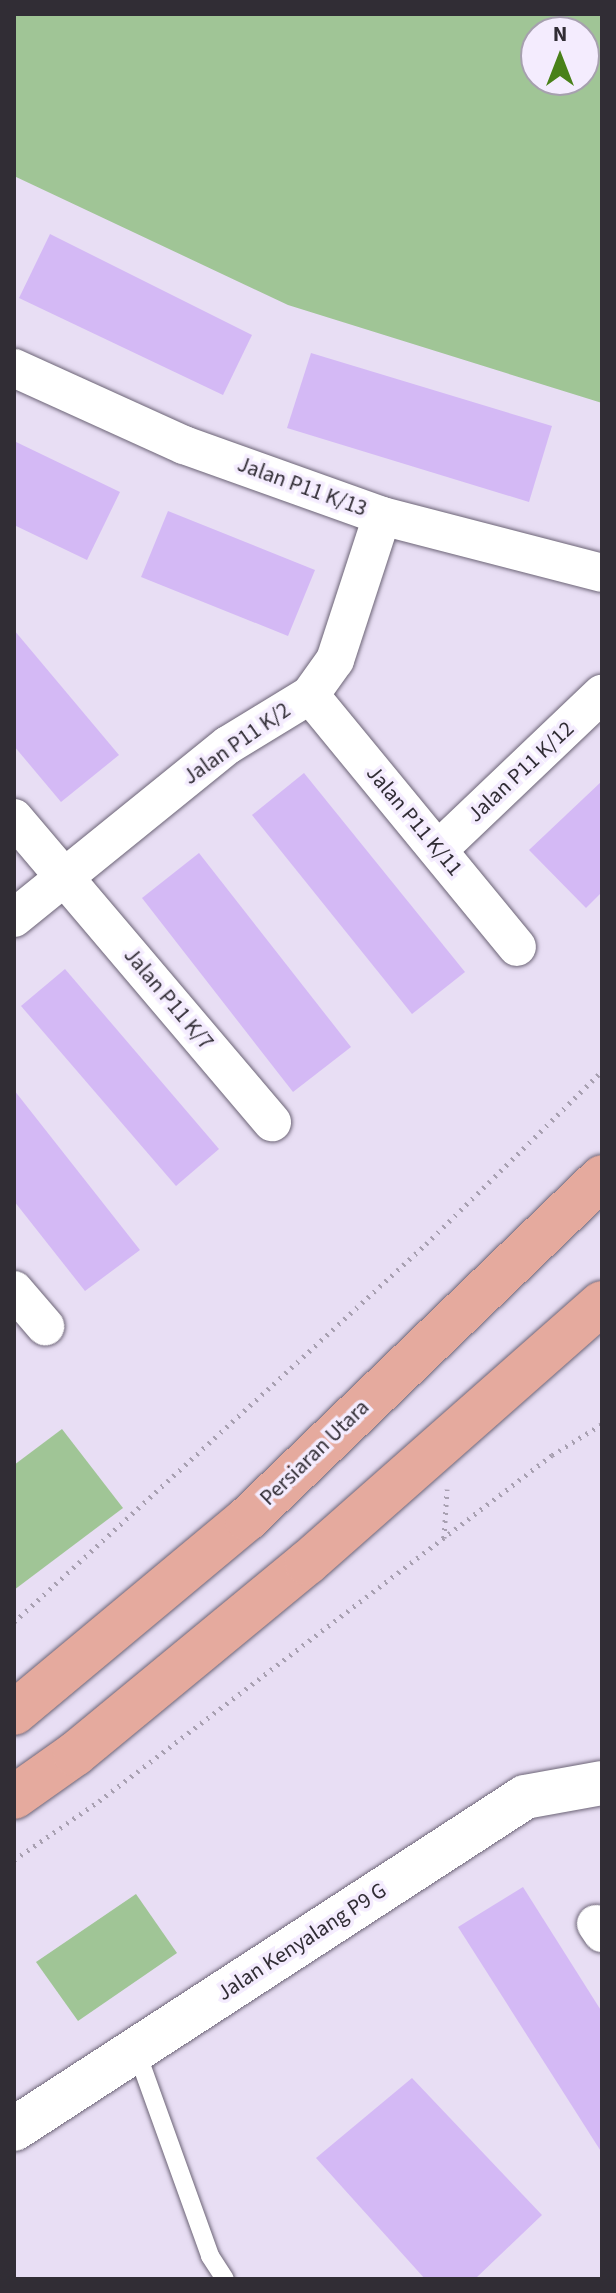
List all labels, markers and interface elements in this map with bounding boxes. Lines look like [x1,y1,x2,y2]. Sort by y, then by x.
north arrow [520,16,600,96]
text: N [553,18,567,50]
street label: Jalan P11 K/13 [234,451,370,523]
street label: Jalan P11 K/2 [178,697,296,791]
street label: Jalan P11 K/12 [462,716,580,828]
street label: Jalan P11 K/11 [360,761,468,881]
street label: Jalan P11 K/7 [118,943,218,1055]
street label: Persiaran Utara [255,1394,375,1512]
street label: Jalan Kenyalang P9 G [212,1877,392,2007]

